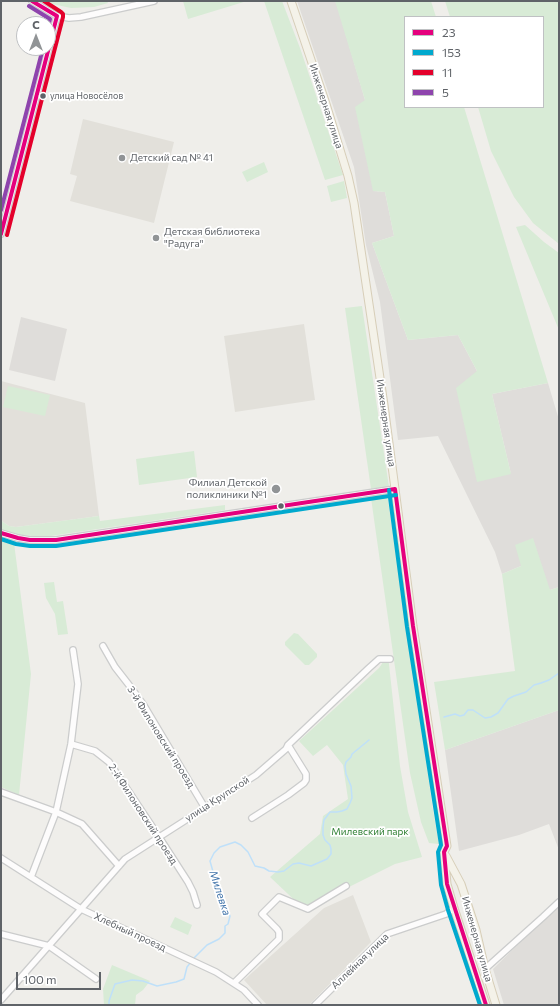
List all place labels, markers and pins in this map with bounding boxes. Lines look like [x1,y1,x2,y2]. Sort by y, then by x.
marker: улица Новосёлов [38,91,48,101]
place label: улица Новосёлов [50,91,123,101]
place label: Детский сад № 41 [130,152,213,164]
marker: Детский сад № 41 [117,153,127,163]
place label: Детская библиотека "Радуга" [164,226,260,250]
marker: Детская библиотека "Радуга" [151,233,161,243]
place label: Филиал Детской поликлиники №1 [187,477,267,500]
marker: Филиал Детской поликлиники №1 [270,483,282,495]
unlabelled marker [276,501,286,511]

